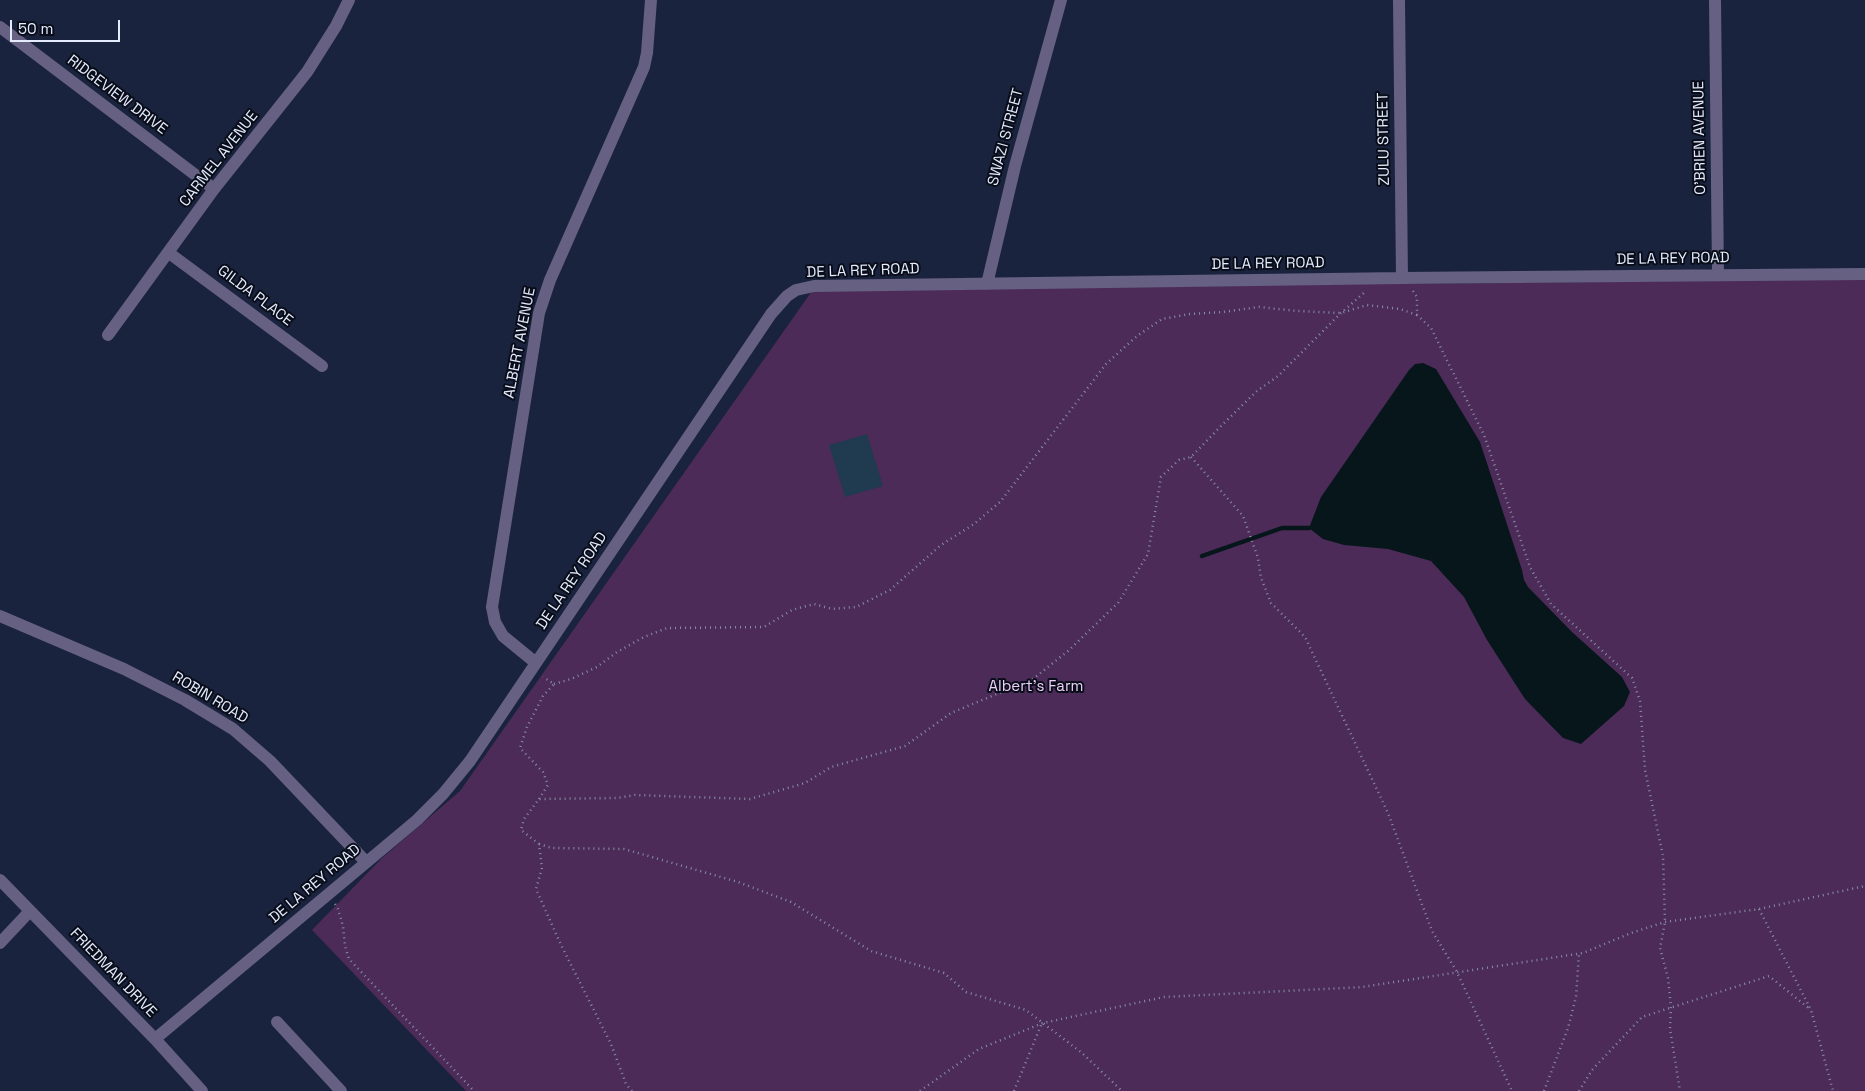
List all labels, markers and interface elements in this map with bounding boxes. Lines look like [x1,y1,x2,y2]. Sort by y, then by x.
scale bar [12,10,122,42]
text: 50 m [18,19,53,38]
street label: RIDGEVIEW DRIVE [63,52,171,138]
street label: O'BRIEN AVENUE [1690,81,1710,195]
street label: SWAZI STREET [984,86,1028,188]
street label: ZULU STREET [1374,92,1394,186]
street label: CARMEL AVENUE [176,107,262,211]
street label: DE LA REY ROAD [1616,249,1730,269]
street label: DE LA REY ROAD [1211,254,1325,274]
street label: DE LA REY ROAD [806,260,920,282]
street label: GILDA PLACE [214,262,296,330]
street label: ALBERT AVENUE [500,286,540,400]
street label: DE LA REY ROAD [533,529,611,633]
street label: ROBIN ROAD [169,668,251,728]
park label: Albert's Farm [989,678,1083,696]
street label: DE LA REY ROAD [266,841,364,927]
street label: FRIEDMAN DRIVE [66,925,160,1021]

